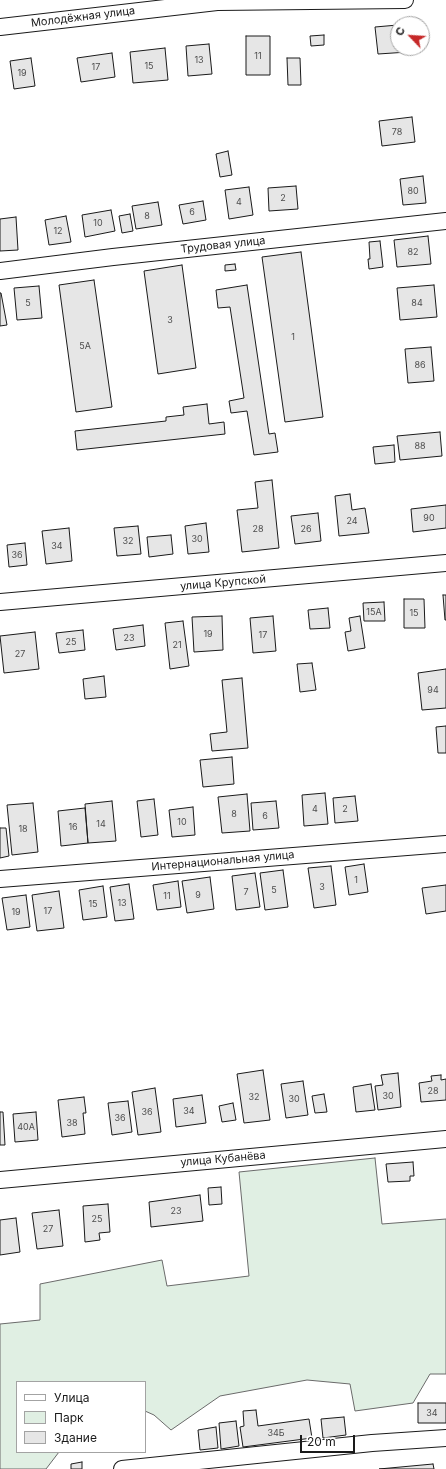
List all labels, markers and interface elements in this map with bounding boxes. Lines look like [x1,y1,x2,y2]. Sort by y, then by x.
street label: Молодёжная улица [30,4,136,30]
north arrow [390,16,430,56]
text: С [392,25,408,38]
house number: 11 [254,51,262,61]
house number: 13 [194,55,204,65]
house number: 15 [144,61,154,71]
house number: 17 [92,62,100,72]
house number: 19 [17,68,27,78]
house number: 78 [392,127,402,137]
house number: 80 [407,186,419,196]
house number: 2 [280,193,286,203]
house number: 4 [236,197,242,207]
house number: 6 [189,207,195,217]
house number: 8 [144,211,150,221]
house number: 10 [93,218,103,228]
house number: 12 [53,226,63,236]
street label: Трудовая улица [180,234,266,256]
house number: 82 [407,247,419,257]
house number: 5 [25,298,31,308]
house number: 84 [411,298,423,308]
house number: 3 [167,315,173,325]
house number: 1 [291,332,295,342]
house number: 5А [79,341,91,351]
house number: 86 [414,360,426,370]
house number: 88 [414,441,426,451]
house number: 90 [423,513,435,523]
house number: 24 [346,516,358,526]
house number: 28 [252,524,264,534]
house number: 26 [300,524,312,534]
house number: 30 [191,534,203,544]
house number: 32 [122,536,134,546]
house number: 34 [51,541,63,551]
house number: 36 [11,550,23,560]
street label: улица Крупской [180,573,266,593]
house number: 15А [366,607,382,617]
house number: 15 [409,608,419,618]
house number: 19 [203,629,213,639]
house number: 17 [259,630,267,640]
house number: 23 [123,633,135,643]
house number: 25 [66,637,76,647]
house number: 21 [172,640,182,650]
house number: 27 [15,649,25,659]
house number: 94 [427,685,439,695]
house number: 4 [312,804,318,814]
house number: 2 [342,804,348,814]
house number: 8 [231,809,237,819]
house number: 6 [262,811,268,821]
house number: 10 [177,817,187,827]
house number: 14 [96,819,106,829]
house number: 16 [68,822,78,832]
house number: 18 [18,824,28,834]
street label: Интернациональная улица [151,848,295,874]
house number: 1 [354,875,358,885]
house number: 3 [319,882,325,892]
house number: 5 [271,885,277,895]
house number: 7 [243,887,249,897]
house number: 9 [195,890,201,900]
house number: 11 [163,891,171,901]
house number: 13 [117,898,127,908]
house number: 15 [88,899,98,909]
house number: 17 [44,906,52,916]
house number: 19 [11,907,21,917]
house number: 28 [427,1086,439,1096]
house number: 30 [382,1091,394,1101]
house number: 32 [248,1092,260,1102]
house number: 30 [288,1094,300,1104]
house number: 34 [183,1106,195,1116]
house number: 36 [141,1107,153,1117]
house number: 36 [114,1113,126,1123]
house number: 38 [66,1118,78,1128]
house number: 40А [17,1122,35,1132]
street label: улица Кубанёва [180,1149,266,1169]
house number: 23 [170,1206,182,1216]
house number: 25 [92,1214,102,1224]
house number: 27 [43,1224,53,1234]
legend [16,1381,146,1453]
text: Улица [54,1390,89,1405]
house number: 34 [426,1408,438,1418]
text: Парк [54,1410,84,1425]
scale bar [302,1427,357,1453]
house number: 34Б [267,1428,285,1438]
text: Здание [54,1430,97,1445]
text: 20 m [307,1434,336,1449]

